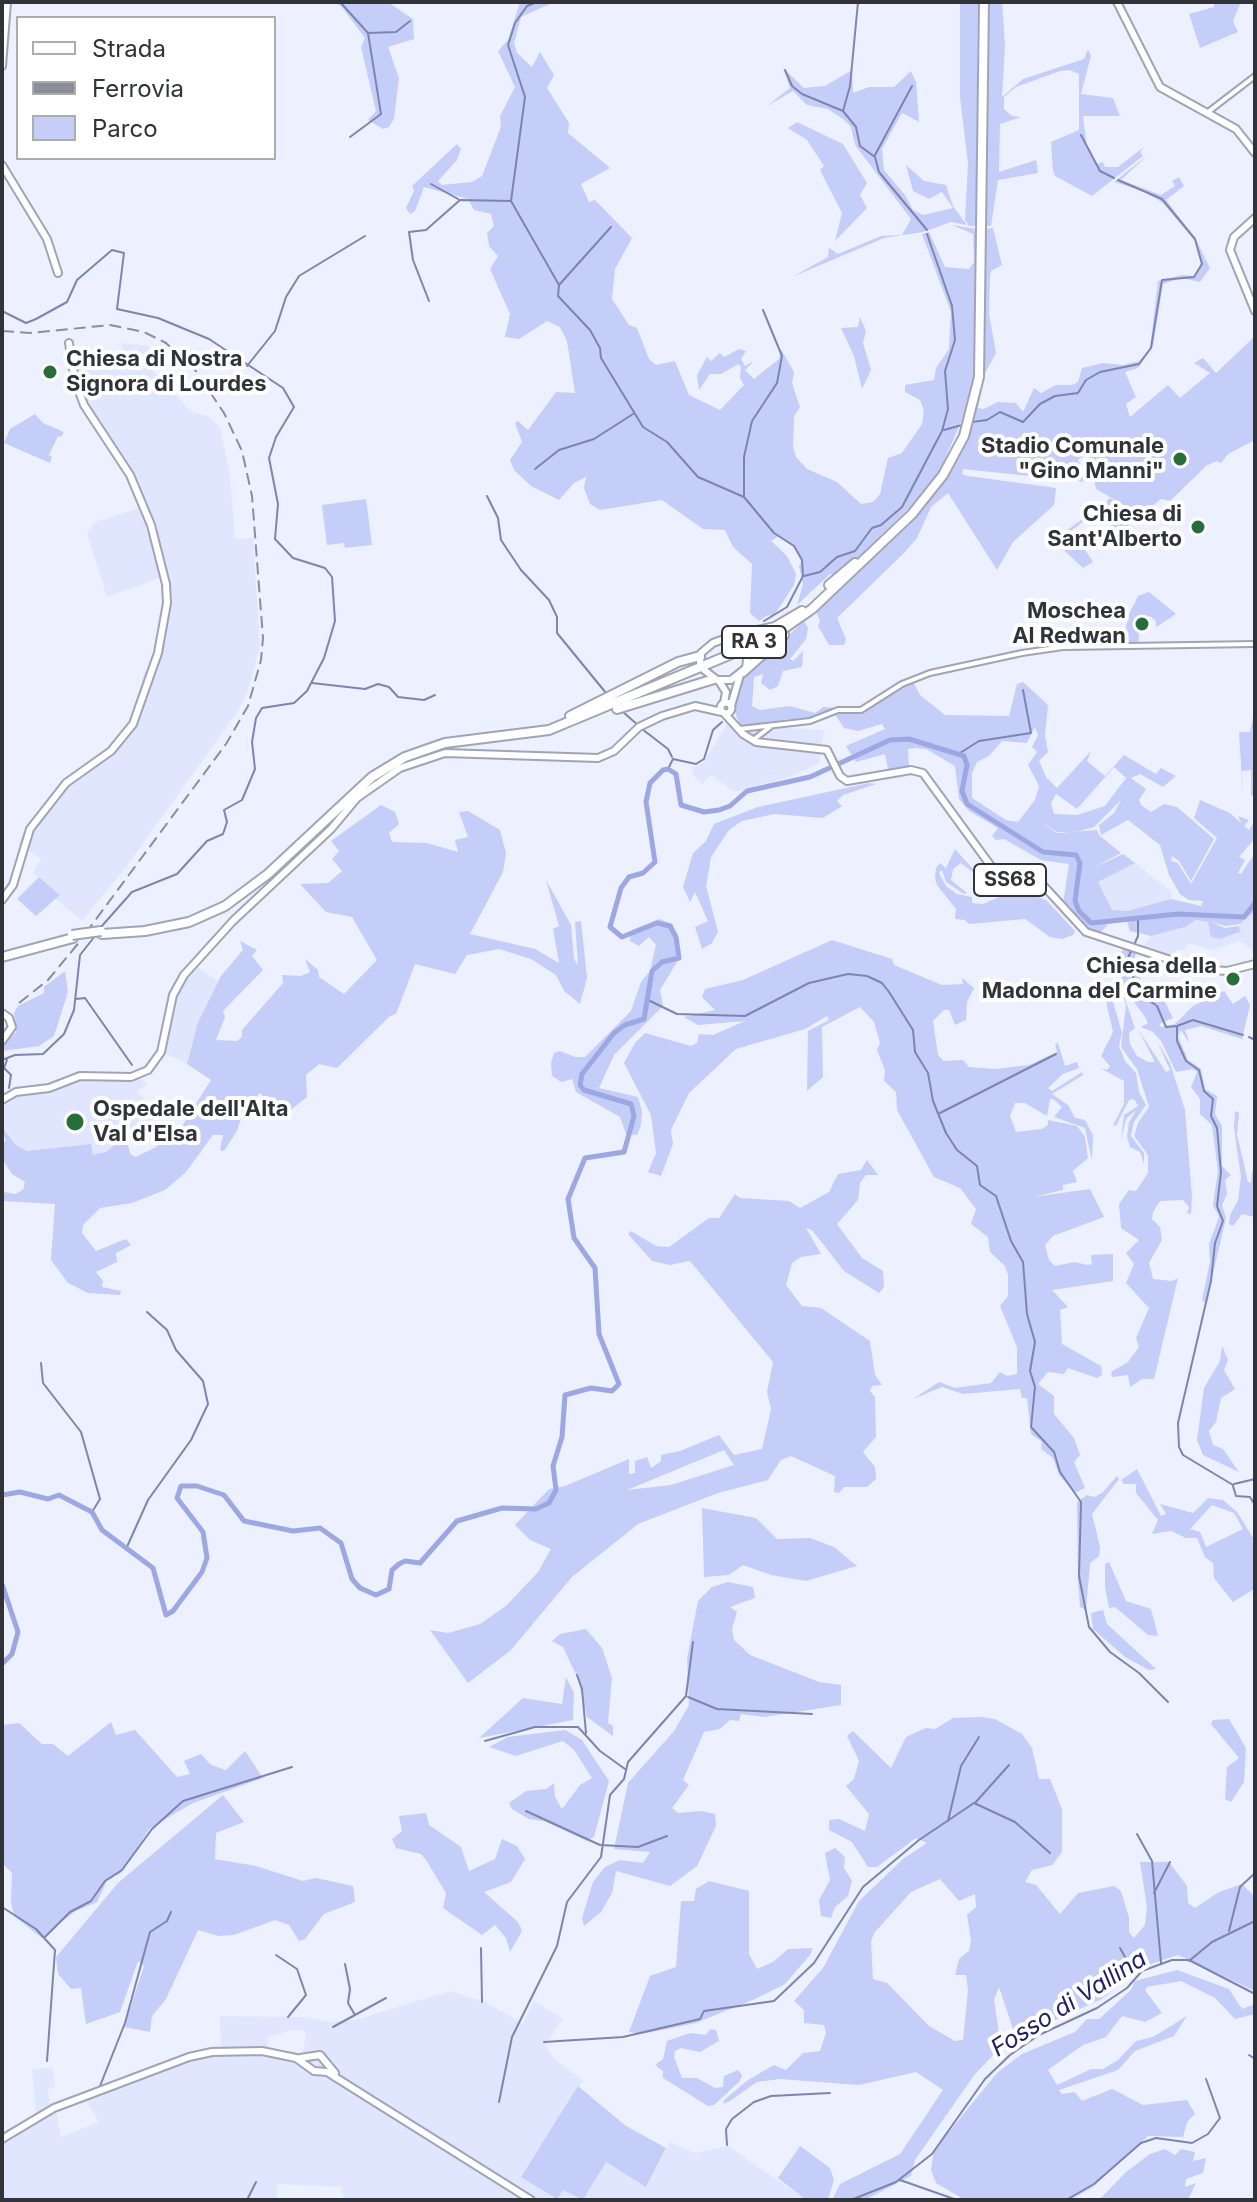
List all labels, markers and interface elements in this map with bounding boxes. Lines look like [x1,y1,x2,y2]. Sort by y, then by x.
legend [16,16,276,160]
text: Strada [92,34,166,63]
text: Ferrovia [92,74,184,103]
text: Parco [92,114,158,143]
place label: Chiesa di Nostra Signora di Lourdes [66,346,266,398]
marker: Chiesa di Nostra Signora di Lourdes [41,363,59,381]
place label: Stadio Comunale "Gino Manni" [981,433,1164,484]
marker: Stadio Comunale "Gino Manni" [1171,450,1189,468]
place label: Chiesa di Sant'Alberto [1047,501,1182,552]
marker: Chiesa di Sant'Alberto [1189,518,1207,536]
place label: Moschea Al Redwan [1012,598,1126,650]
marker: Moschea Al Redwan [1133,615,1151,633]
road number: RA 3 [722,626,786,658]
road number: SS68 [974,864,1046,896]
place label: Chiesa della Madonna del Carmine [982,953,1217,1004]
marker: Chiesa della Madonna del Carmine [1224,970,1242,988]
place label: Ospedale dell'Alta Val d'Elsa [93,1096,288,1148]
marker: Ospedale dell'Alta Val d'Elsa [64,1111,86,1133]
water label: Fosso di Vallina [986,1945,1152,2063]

